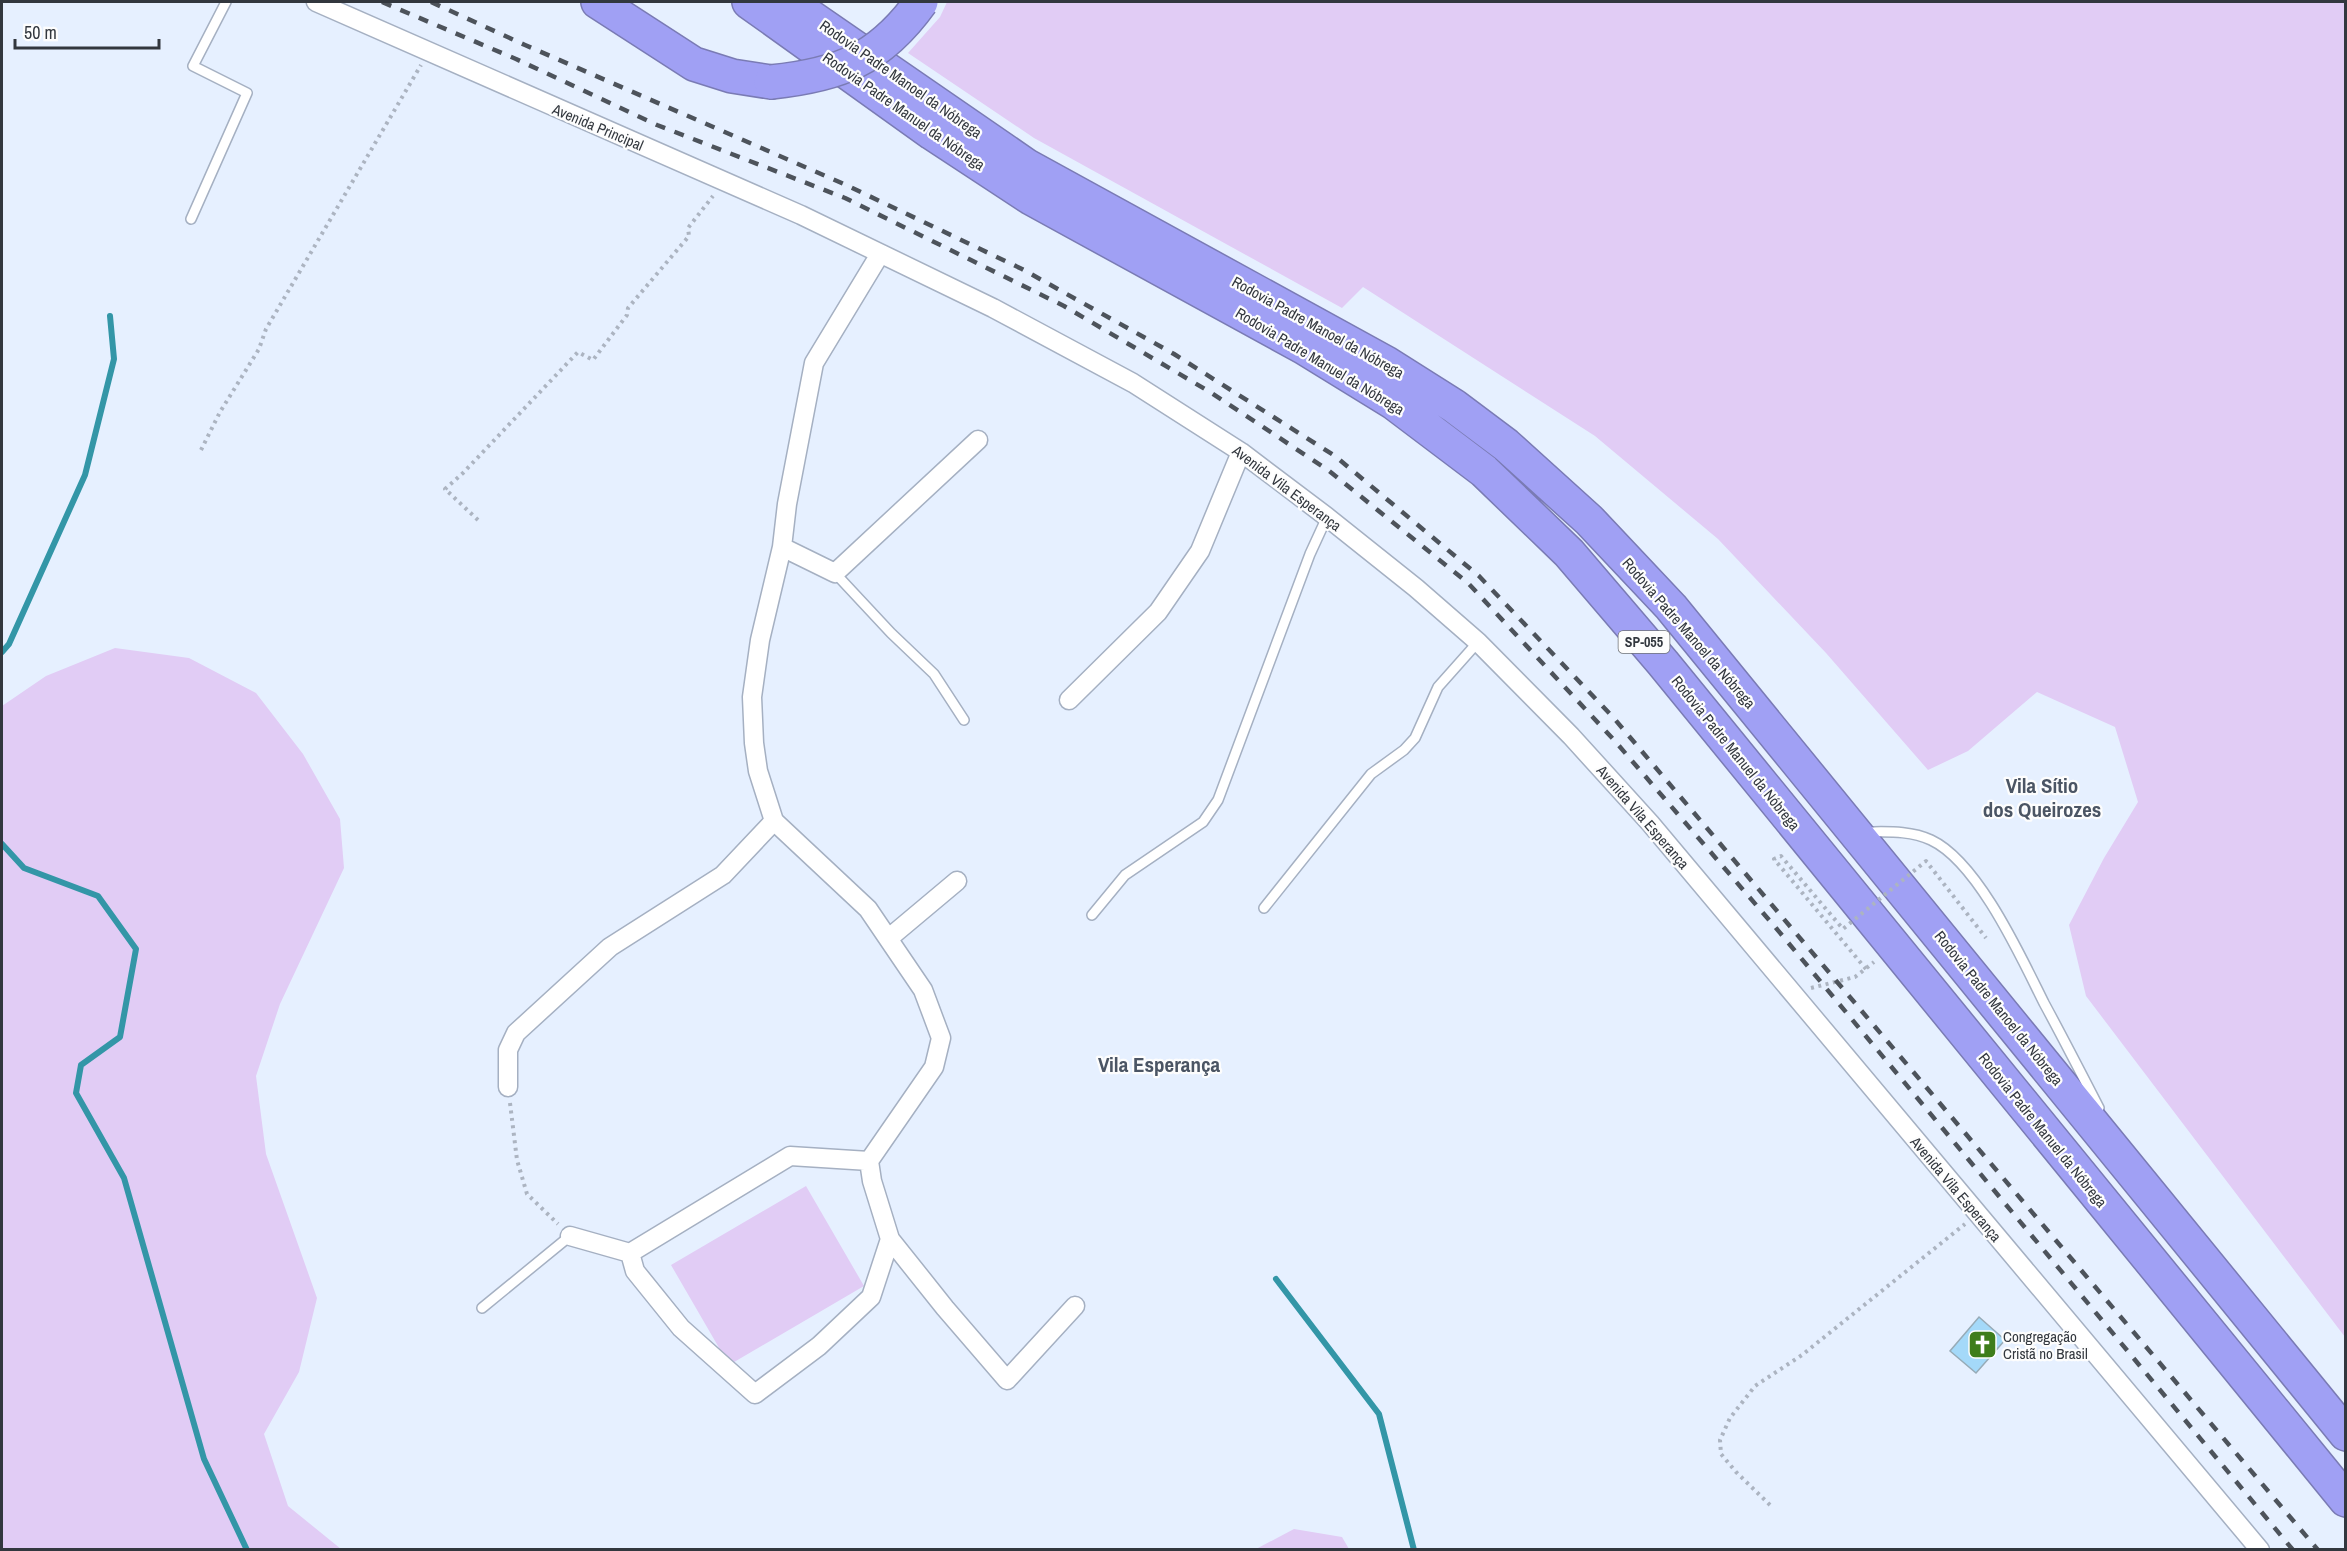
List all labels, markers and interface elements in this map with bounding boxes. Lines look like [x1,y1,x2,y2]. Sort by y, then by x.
scale bar [15,12,159,50]
street label: Rodovia Padre Manoel da Nóbrega [816,15,986,143]
text: 50 m [24,20,57,45]
street label: Rodovia Padre Manuel da Nóbrega [819,47,989,175]
street label: Avenida Principal [548,98,647,156]
street label: Rodovia Padre Manoel da Nóbrega [1228,271,1408,383]
street label: Rodovia Padre Manuel da Nóbrega [1232,302,1408,420]
street label: Avenida Vila Esperança [1227,439,1346,536]
street label: Rodovia Padre Manoel da Nóbrega [1618,553,1760,713]
road number: SP-055 [1618,631,1670,653]
street label: Rodovia Padre Manuel da Nóbrega [1667,671,1805,835]
street label: Avenida Vila Esperança [1591,760,1694,874]
district label: Vila Sítio dos Queirozes [1983,771,2101,824]
street label: Rodovia Padre Manoel da Nóbrega [1930,926,2068,1090]
street label: Rodovia Padre Manuel da Nóbrega [1974,1048,2112,1212]
district label: Vila Esperança [1098,1050,1221,1079]
street label: Avenida Vila Esperança [1905,1131,2006,1246]
place label: Congregação Cristã no Brasil [2003,1326,2088,1364]
church icon: Congregação Cristã no Brasil [1966,1329,1998,1361]

